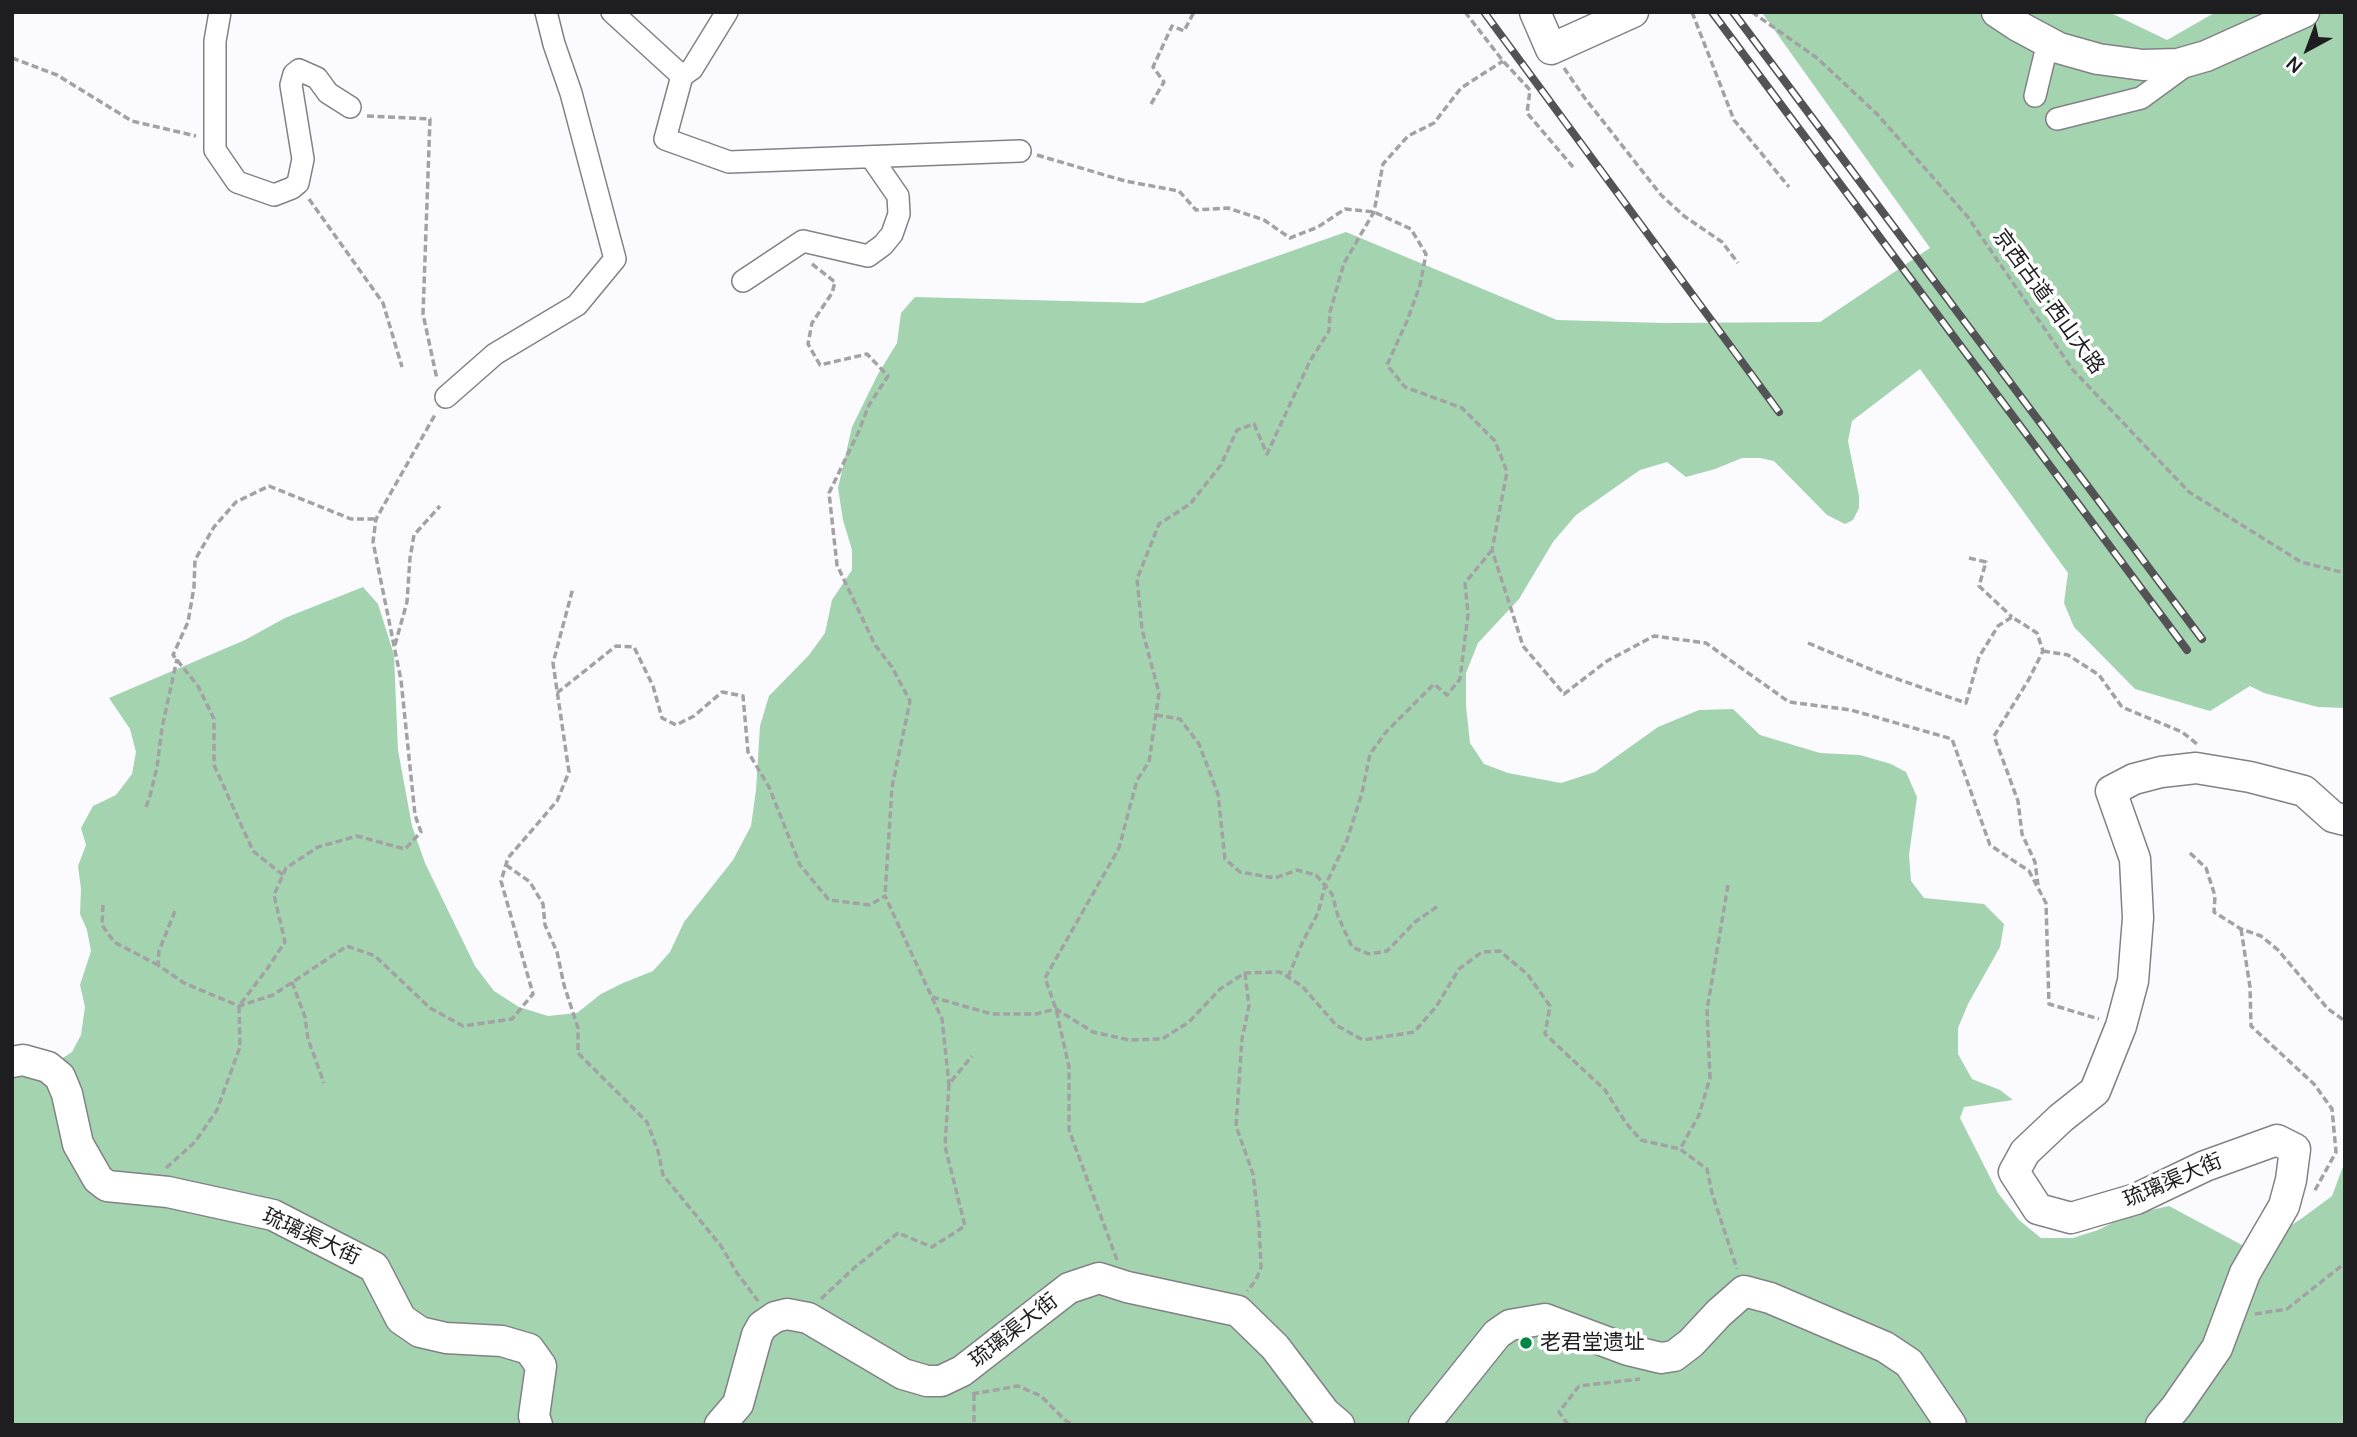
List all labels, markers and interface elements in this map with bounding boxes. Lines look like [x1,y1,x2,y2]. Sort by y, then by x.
north arrow [2273,14,2343,84]
text: N [2281,51,2308,79]
street label: 京西古道·西山大路 [1987,225,2109,379]
street label: 琉璃渠大街 [2120,1149,2226,1213]
street label: 琉璃渠大街 [258,1203,364,1271]
street label: 琉璃渠大街 [965,1289,1063,1373]
place label: 老君堂遗址 [1540,1330,1645,1356]
marker: 老君堂遗址 [1518,1335,1534,1351]

